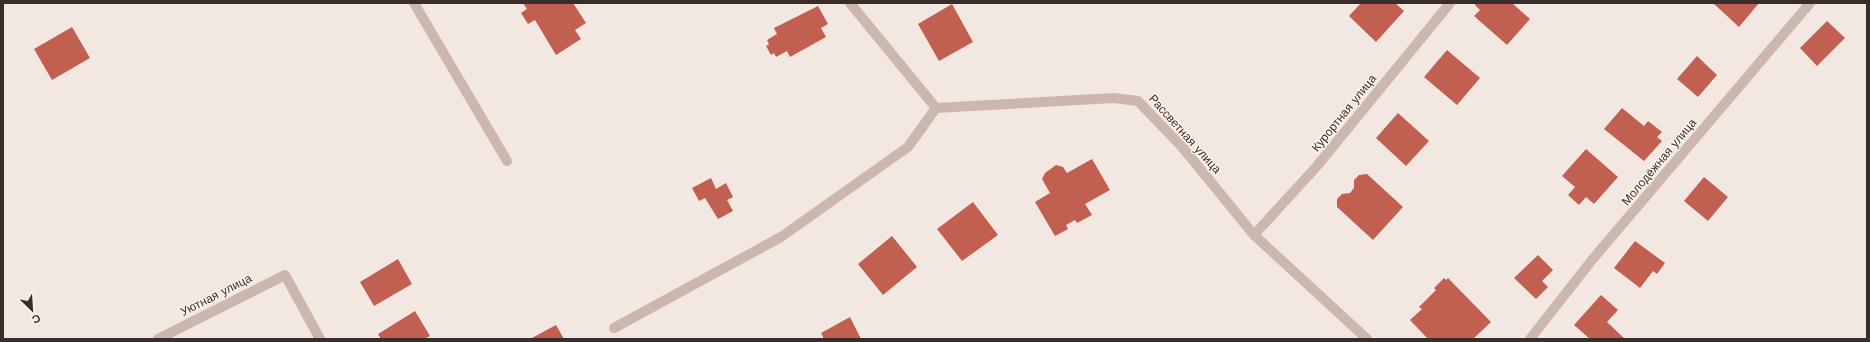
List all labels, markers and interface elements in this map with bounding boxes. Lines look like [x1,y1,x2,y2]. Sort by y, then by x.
street label: Курортная улица [1309,71,1380,154]
street label: Рассветная улица [1146,92,1224,177]
street label: Молодёжная улица [1619,116,1699,208]
street label: Уютная улица [178,271,254,319]
north arrow [12,290,52,330]
text: С [30,311,42,326]

